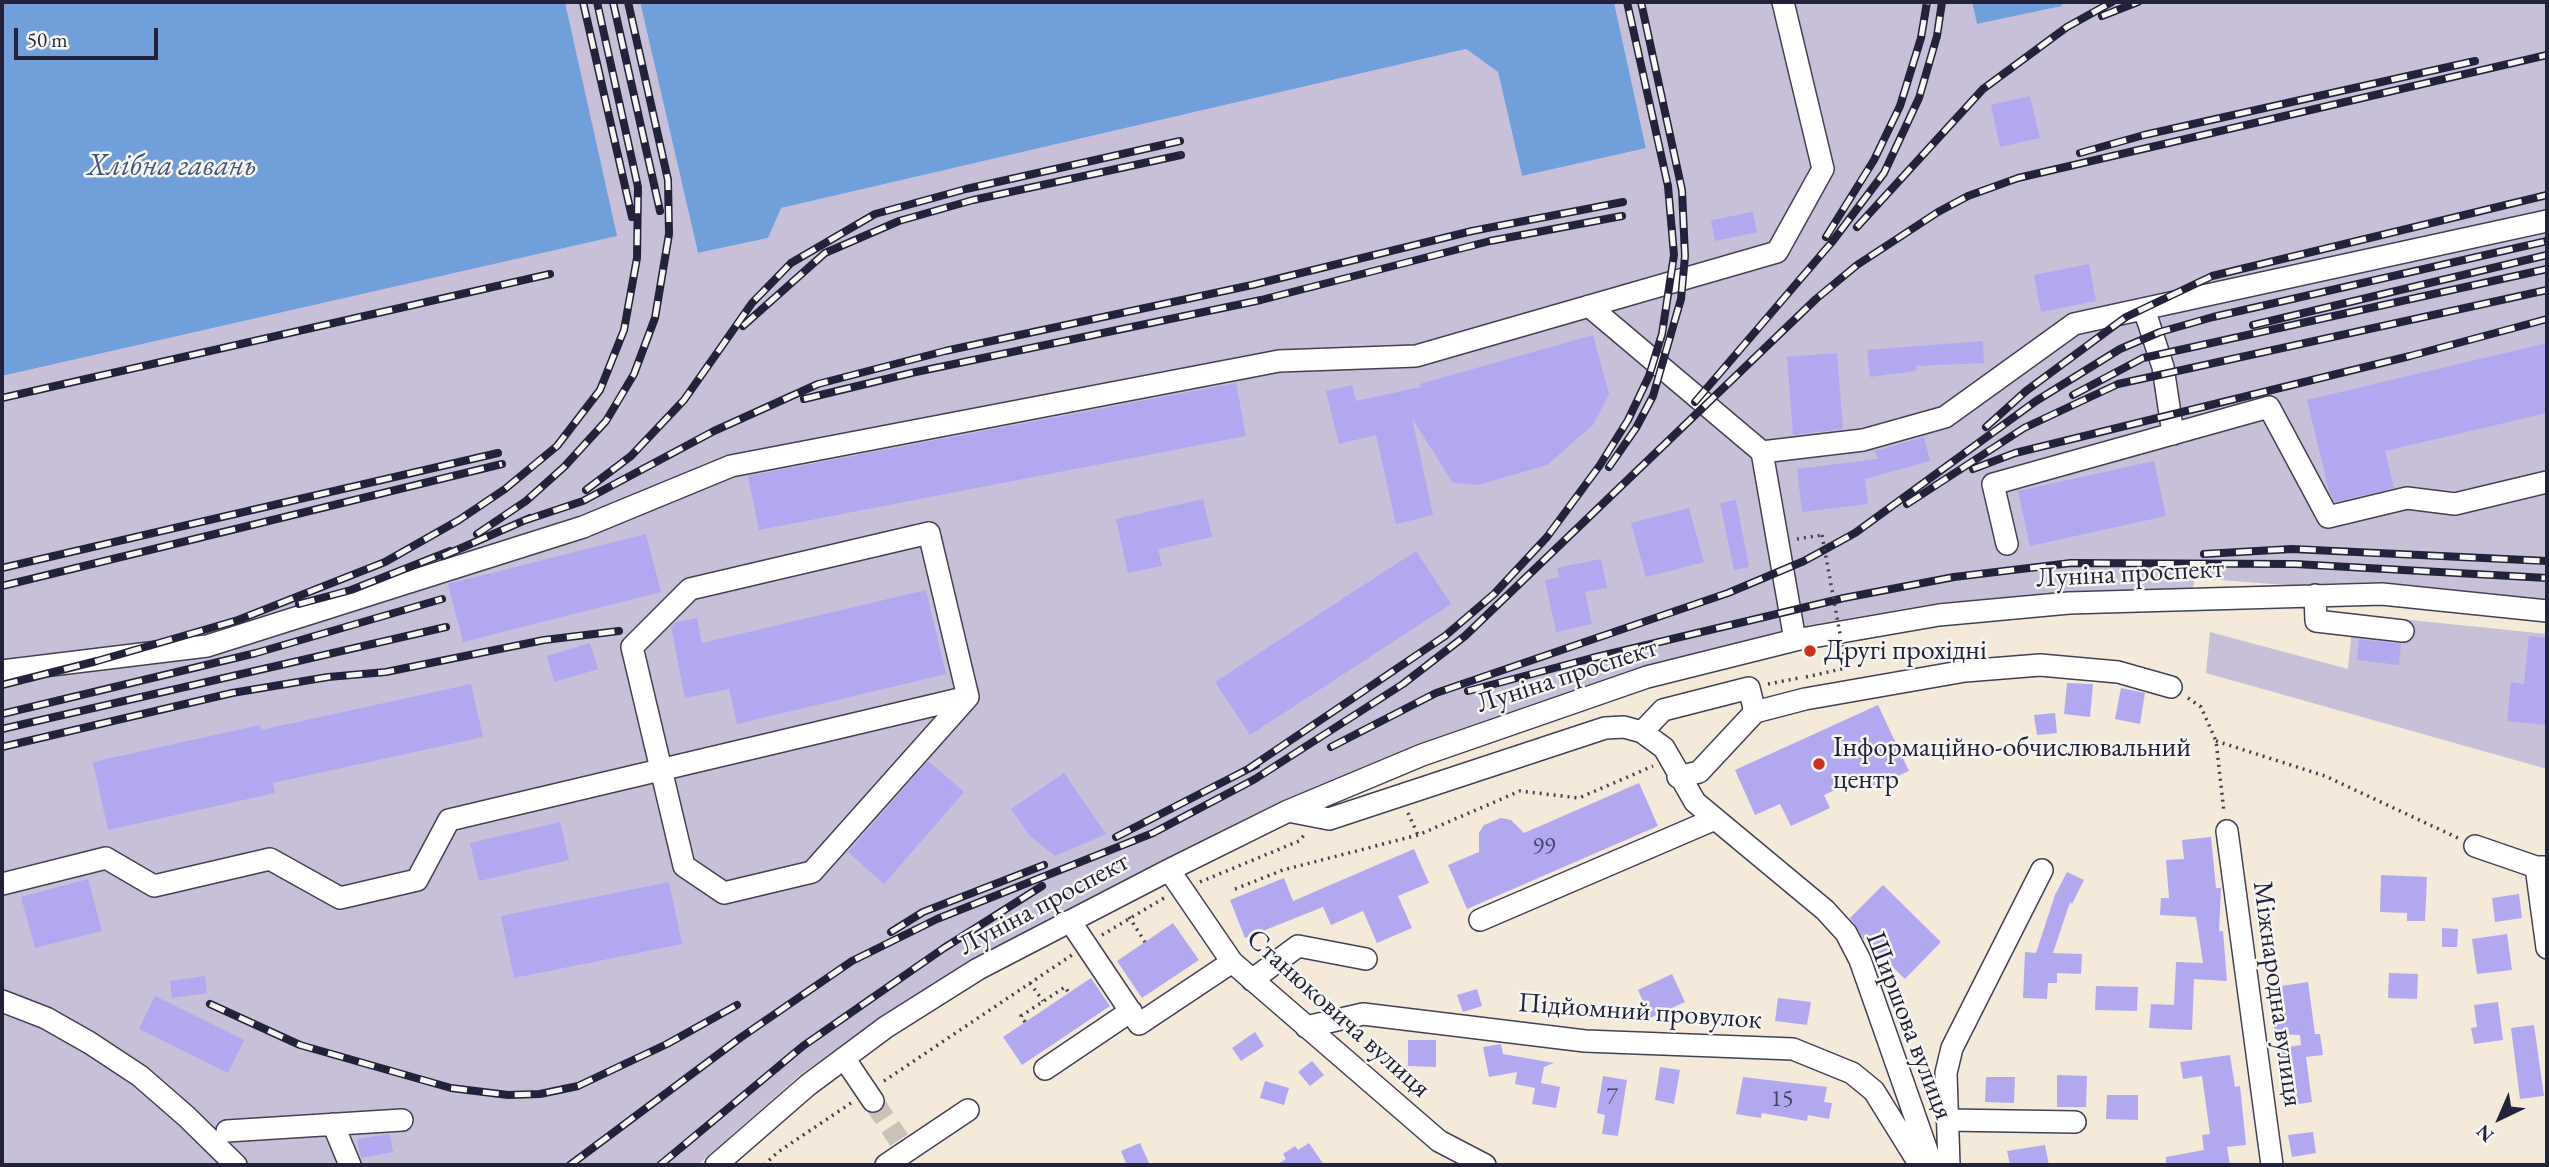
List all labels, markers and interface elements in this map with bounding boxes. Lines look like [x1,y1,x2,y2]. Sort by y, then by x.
scale bar [18,14,161,58]
text: 50 m [27,26,68,53]
water label: Хлібна гавань [88,149,256,185]
street label: Луніна проспект [2035,552,2225,596]
street label: Луніна проспект [1472,631,1662,721]
place label: Другі прохідні [1824,634,1987,668]
marker: Другі прохідні [1802,643,1818,659]
place label: Інформаційно-обчислювальний центр [1833,731,2191,797]
marker: Інформаційно-обчислювальний центр [1811,756,1827,772]
house number: 99 [1532,833,1556,861]
street label: Луніна проспект [953,845,1135,963]
street label: Міжнародна вулиця [2245,879,2309,1109]
street label: Станюковича вулиця [1239,922,1437,1106]
street label: Ширшова вулиця [1858,927,1960,1125]
street label: Підйомний провулок [1517,987,1763,1037]
house number: 7 [1606,1083,1618,1111]
north arrow [2465,1083,2535,1153]
house number: 15 [1770,1085,1794,1113]
text: N [2471,1119,2499,1148]

